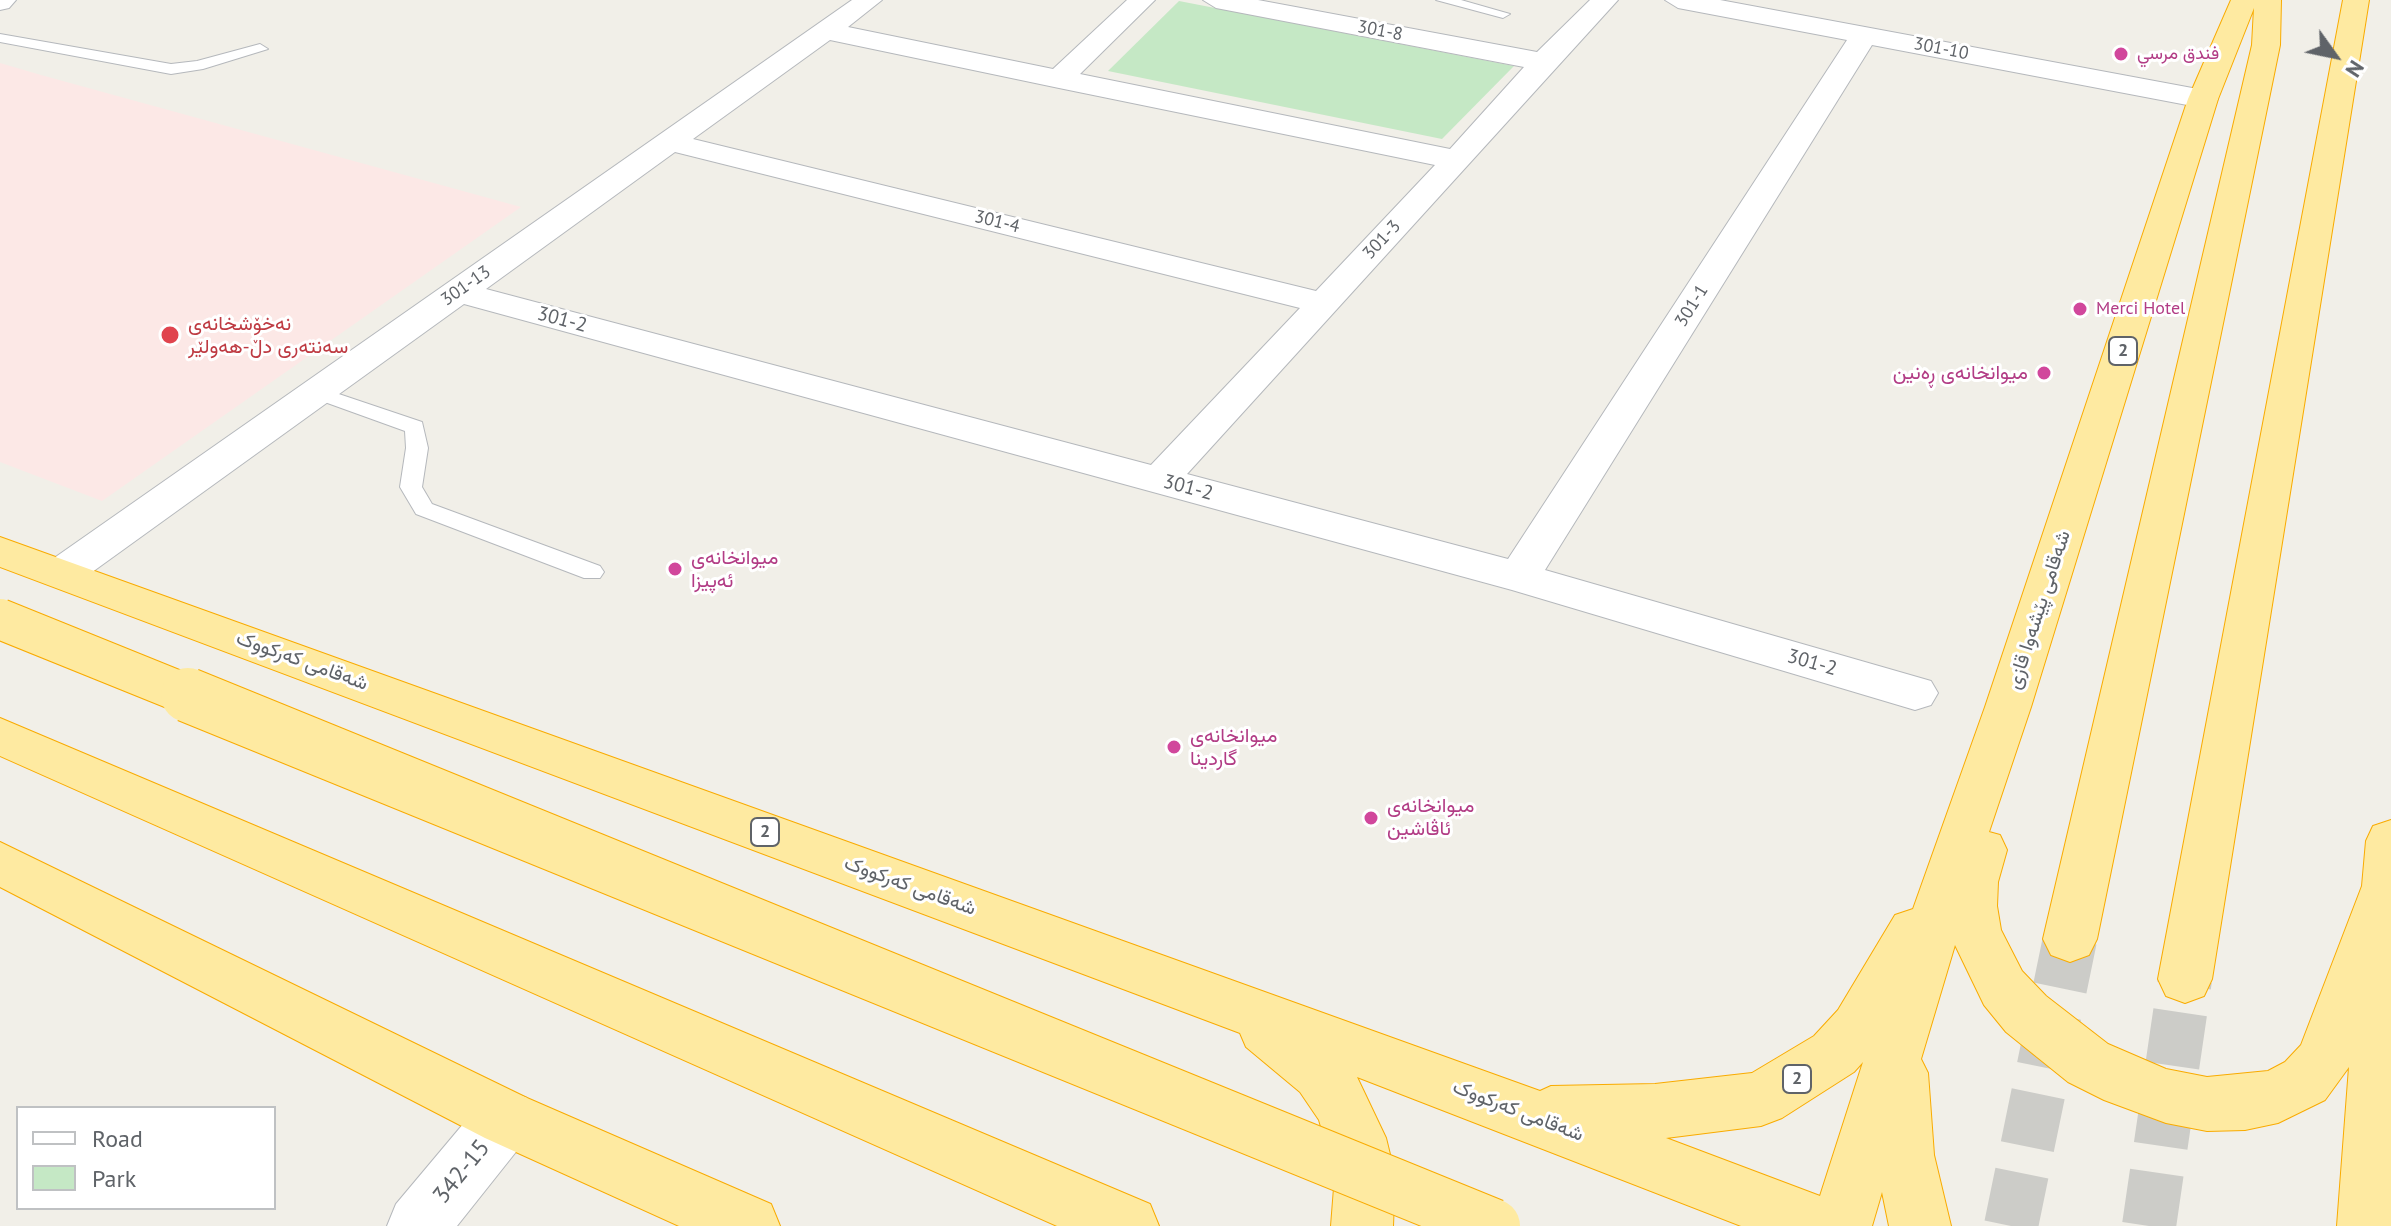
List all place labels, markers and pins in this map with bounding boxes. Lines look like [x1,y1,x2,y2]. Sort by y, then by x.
place label: فندق مرسي [2137,43,2219,65]
marker: فندق مرسي [2112,45,2130,63]
place label: Merci Hotel [2096,298,2185,320]
marker: Merci Hotel [2071,300,2089,318]
place label: نەخۆشخانەی سەنتەری دڵ-هەولێر [188,312,348,359]
marker: نەخۆشخانەی سەنتەری دڵ-هەولێر [159,324,181,346]
place label: میوانخانەی ڕەنین [1893,361,2028,385]
marker: میوانخانەی ڕەنین [2035,364,2053,382]
place label: میوانخانەی ئەپیزا [691,546,778,593]
marker: میوانخانەی ئەپیزا [666,560,684,578]
place label: میوانخانەی گاردینا [1190,724,1277,771]
marker: میوانخانەی گاردینا [1165,738,1183,756]
place label: میوانخانەی ئاڤاشین [1387,794,1474,841]
marker: میوانخانەی ئاڤاشین [1362,809,1380,827]

